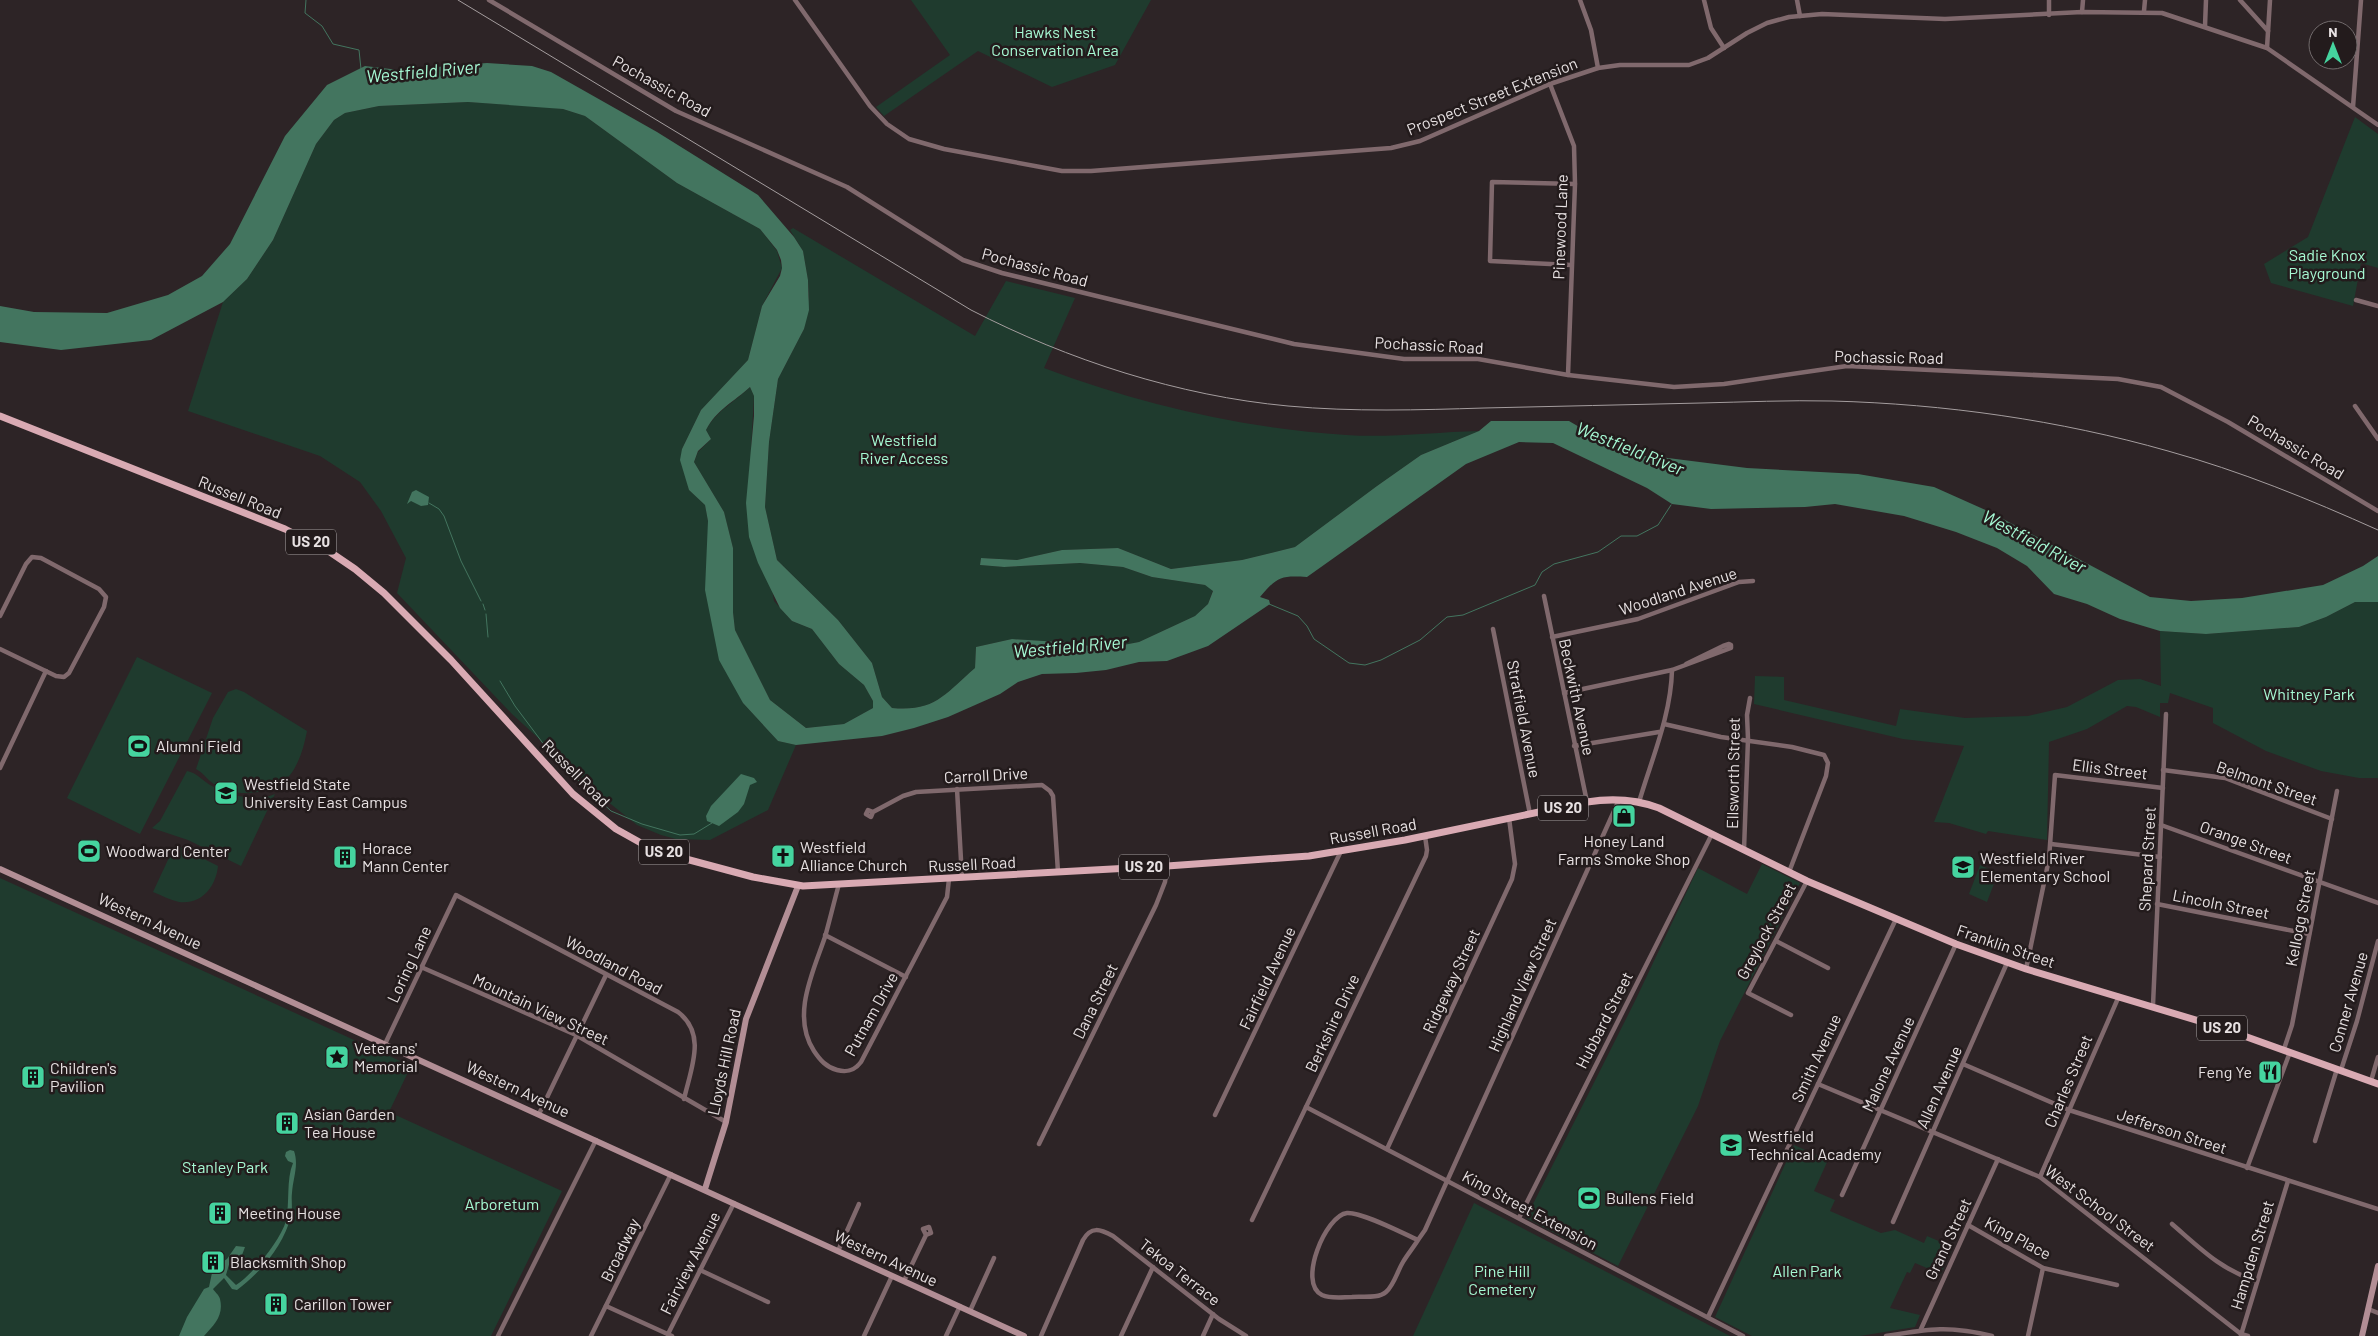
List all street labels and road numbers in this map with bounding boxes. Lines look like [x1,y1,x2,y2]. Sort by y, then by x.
street label: Pochassic Road [610,51,715,120]
street label: Prospect Street Extension [1404,53,1580,138]
street label: Pinewood Lane [1548,174,1571,280]
street label: Pochassic Road [980,243,1090,290]
street label: Pochassic Road [1374,332,1484,357]
street label: Pochassic Road [1834,346,1944,367]
street label: Pochassic Road [2245,410,2348,483]
street label: Russell Road [196,471,285,522]
road number: US 20 [286,530,336,554]
street label: Woodland Avenue [1617,563,1739,619]
street label: Beckwith Avenue [1556,637,1599,757]
street label: Stratfield Avenue [1504,658,1545,779]
street label: Ellsworth Street [1722,717,1743,829]
street label: Russell Road [539,735,614,810]
street label: Ellis Street [2071,754,2149,783]
street label: Belmont Street [2214,756,2320,809]
street label: Carroll Drive [943,763,1029,786]
road number: US 20 [1538,796,1588,820]
street label: Shepard Street [2134,806,2159,912]
street label: Russell Road [1328,814,1418,848]
street label: Orange Street [2198,816,2295,867]
road number: US 20 [639,840,689,864]
street label: Russell Road [928,852,1016,875]
road number: US 20 [1119,854,1169,880]
street label: Kellogg Street [2281,868,2318,968]
street label: Greylock Street [1732,879,1799,982]
street label: Lincoln Street [2171,885,2271,922]
street label: Western Avenue [95,888,205,953]
street label: Highland View Street [1484,915,1560,1055]
street label: Franklin Street [1954,920,2058,971]
street label: Loring Lane [383,922,435,1005]
street label: Fairfield Avenue [1234,923,1299,1032]
street label: Ridgeway Street [1418,925,1483,1036]
street label: Woodland Road [562,931,666,998]
street label: Conner Avenue [2324,949,2371,1054]
street label: Dana Street [1068,960,1121,1042]
street label: Hubbard Street [1571,968,1636,1071]
street label: Mountain View Street [470,969,612,1048]
street label: Putnam Drive [840,969,901,1059]
street label: Berkshire Drive [1301,971,1363,1075]
street label: Lloyds Hill Road [703,1007,744,1117]
street label: Smith Avenue [1787,1011,1844,1105]
street label: Malone Avenue [1857,1013,1918,1115]
road number: US 20 [2197,1016,2247,1040]
street label: Charles Street [2039,1032,2096,1130]
street label: Allen Avenue [1912,1043,1965,1131]
street label: Western Avenue [463,1056,573,1121]
street label: Jefferson Street [2115,1104,2230,1157]
street label: West School Street [2042,1160,2159,1255]
street label: King Street Extension [1459,1166,1601,1253]
street label: Grand Street [1920,1195,1975,1283]
street label: Hampden Street [2226,1198,2277,1312]
street label: Fairview Avenue [656,1208,724,1317]
street label: King Place [1982,1212,2055,1263]
street label: Broadway [596,1214,643,1285]
street label: Western Avenue [831,1225,941,1290]
street label: Tekoa Terrace [1136,1234,1225,1309]

